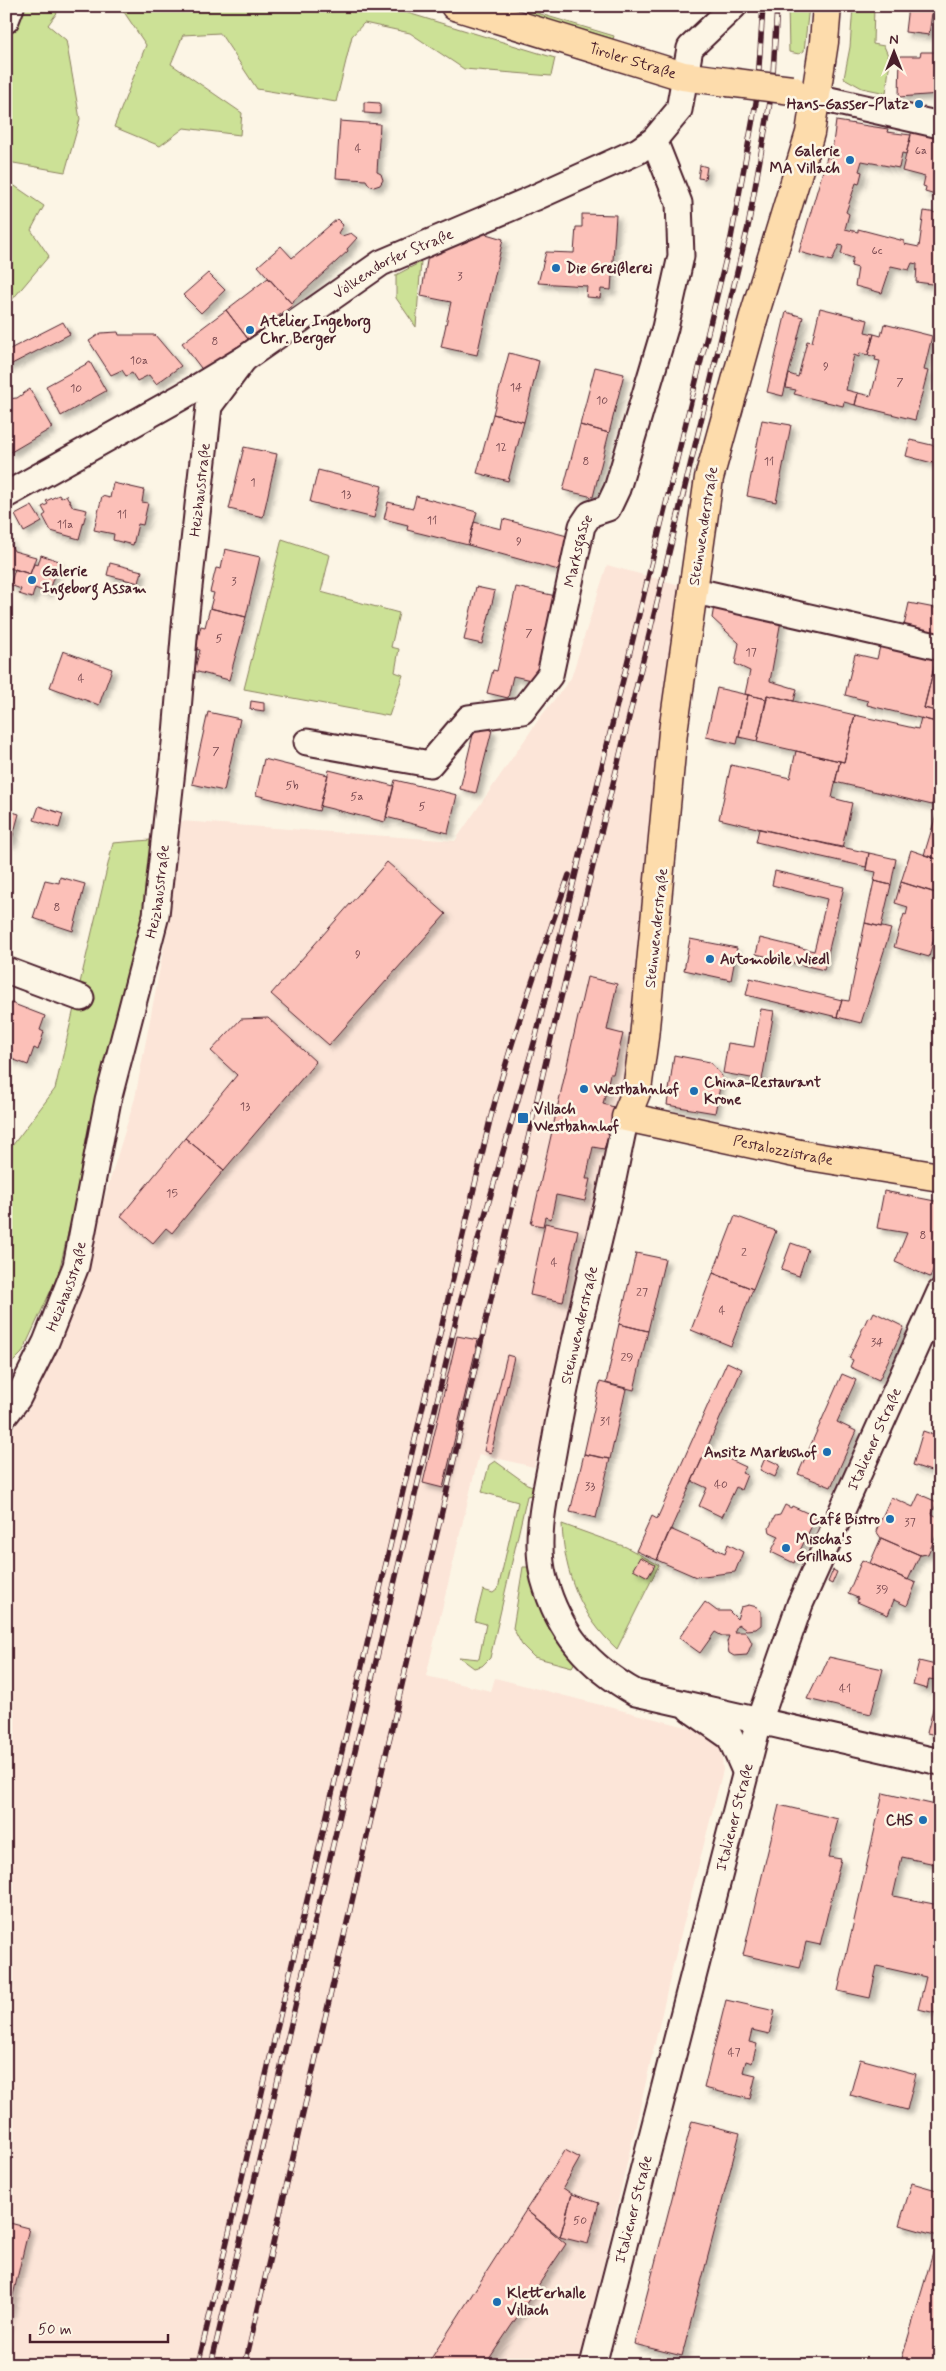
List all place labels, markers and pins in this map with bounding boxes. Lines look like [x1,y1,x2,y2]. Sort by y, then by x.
place label: Hans-Gasser-Platz [787,95,910,115]
marker: Hans-Gasser-Platz [913,98,925,110]
place label: Galerie MA Villach [769,142,841,179]
marker: Galerie MA Villach [844,154,856,166]
place label: Die Greißlerei [566,259,653,279]
marker: Die Greißlerei [550,262,562,274]
place label: Atelier Ingeborg Chr. Berger [260,312,371,351]
marker: Atelier Ingeborg Chr. Berger [244,324,256,336]
place label: Galerie Ingeborg Assam [42,562,146,601]
marker: Galerie Ingeborg Assam [26,574,38,586]
place label: Automobile Wiedl [720,950,830,970]
marker: Automobile Wiedl [704,953,716,965]
place label: China-Restaurant Krone [704,1073,821,1110]
place label: Westbahnhof [593,1080,680,1100]
marker: Westbahnhof [578,1083,590,1095]
marker: China-Restaurant Krone [688,1085,700,1097]
place label: Villach Westbahnhof [533,1100,620,1137]
marker: Villach Westbahnhof [516,1111,530,1125]
place label: Ansitz Markushof [704,1443,818,1463]
marker: Ansitz Markushof [821,1446,833,1458]
place label: Café Bistro [809,1510,880,1530]
marker: Café Bistro [884,1513,896,1525]
place label: Mischa's Grillhaus [796,1530,852,1567]
marker: Mischa's Grillhaus [780,1542,792,1554]
place label: CHS [886,1811,914,1831]
marker: CHS [917,1814,929,1826]
place label: Kletterhalle Villach [507,2284,586,2321]
marker: Kletterhalle Villach [491,2296,503,2308]

